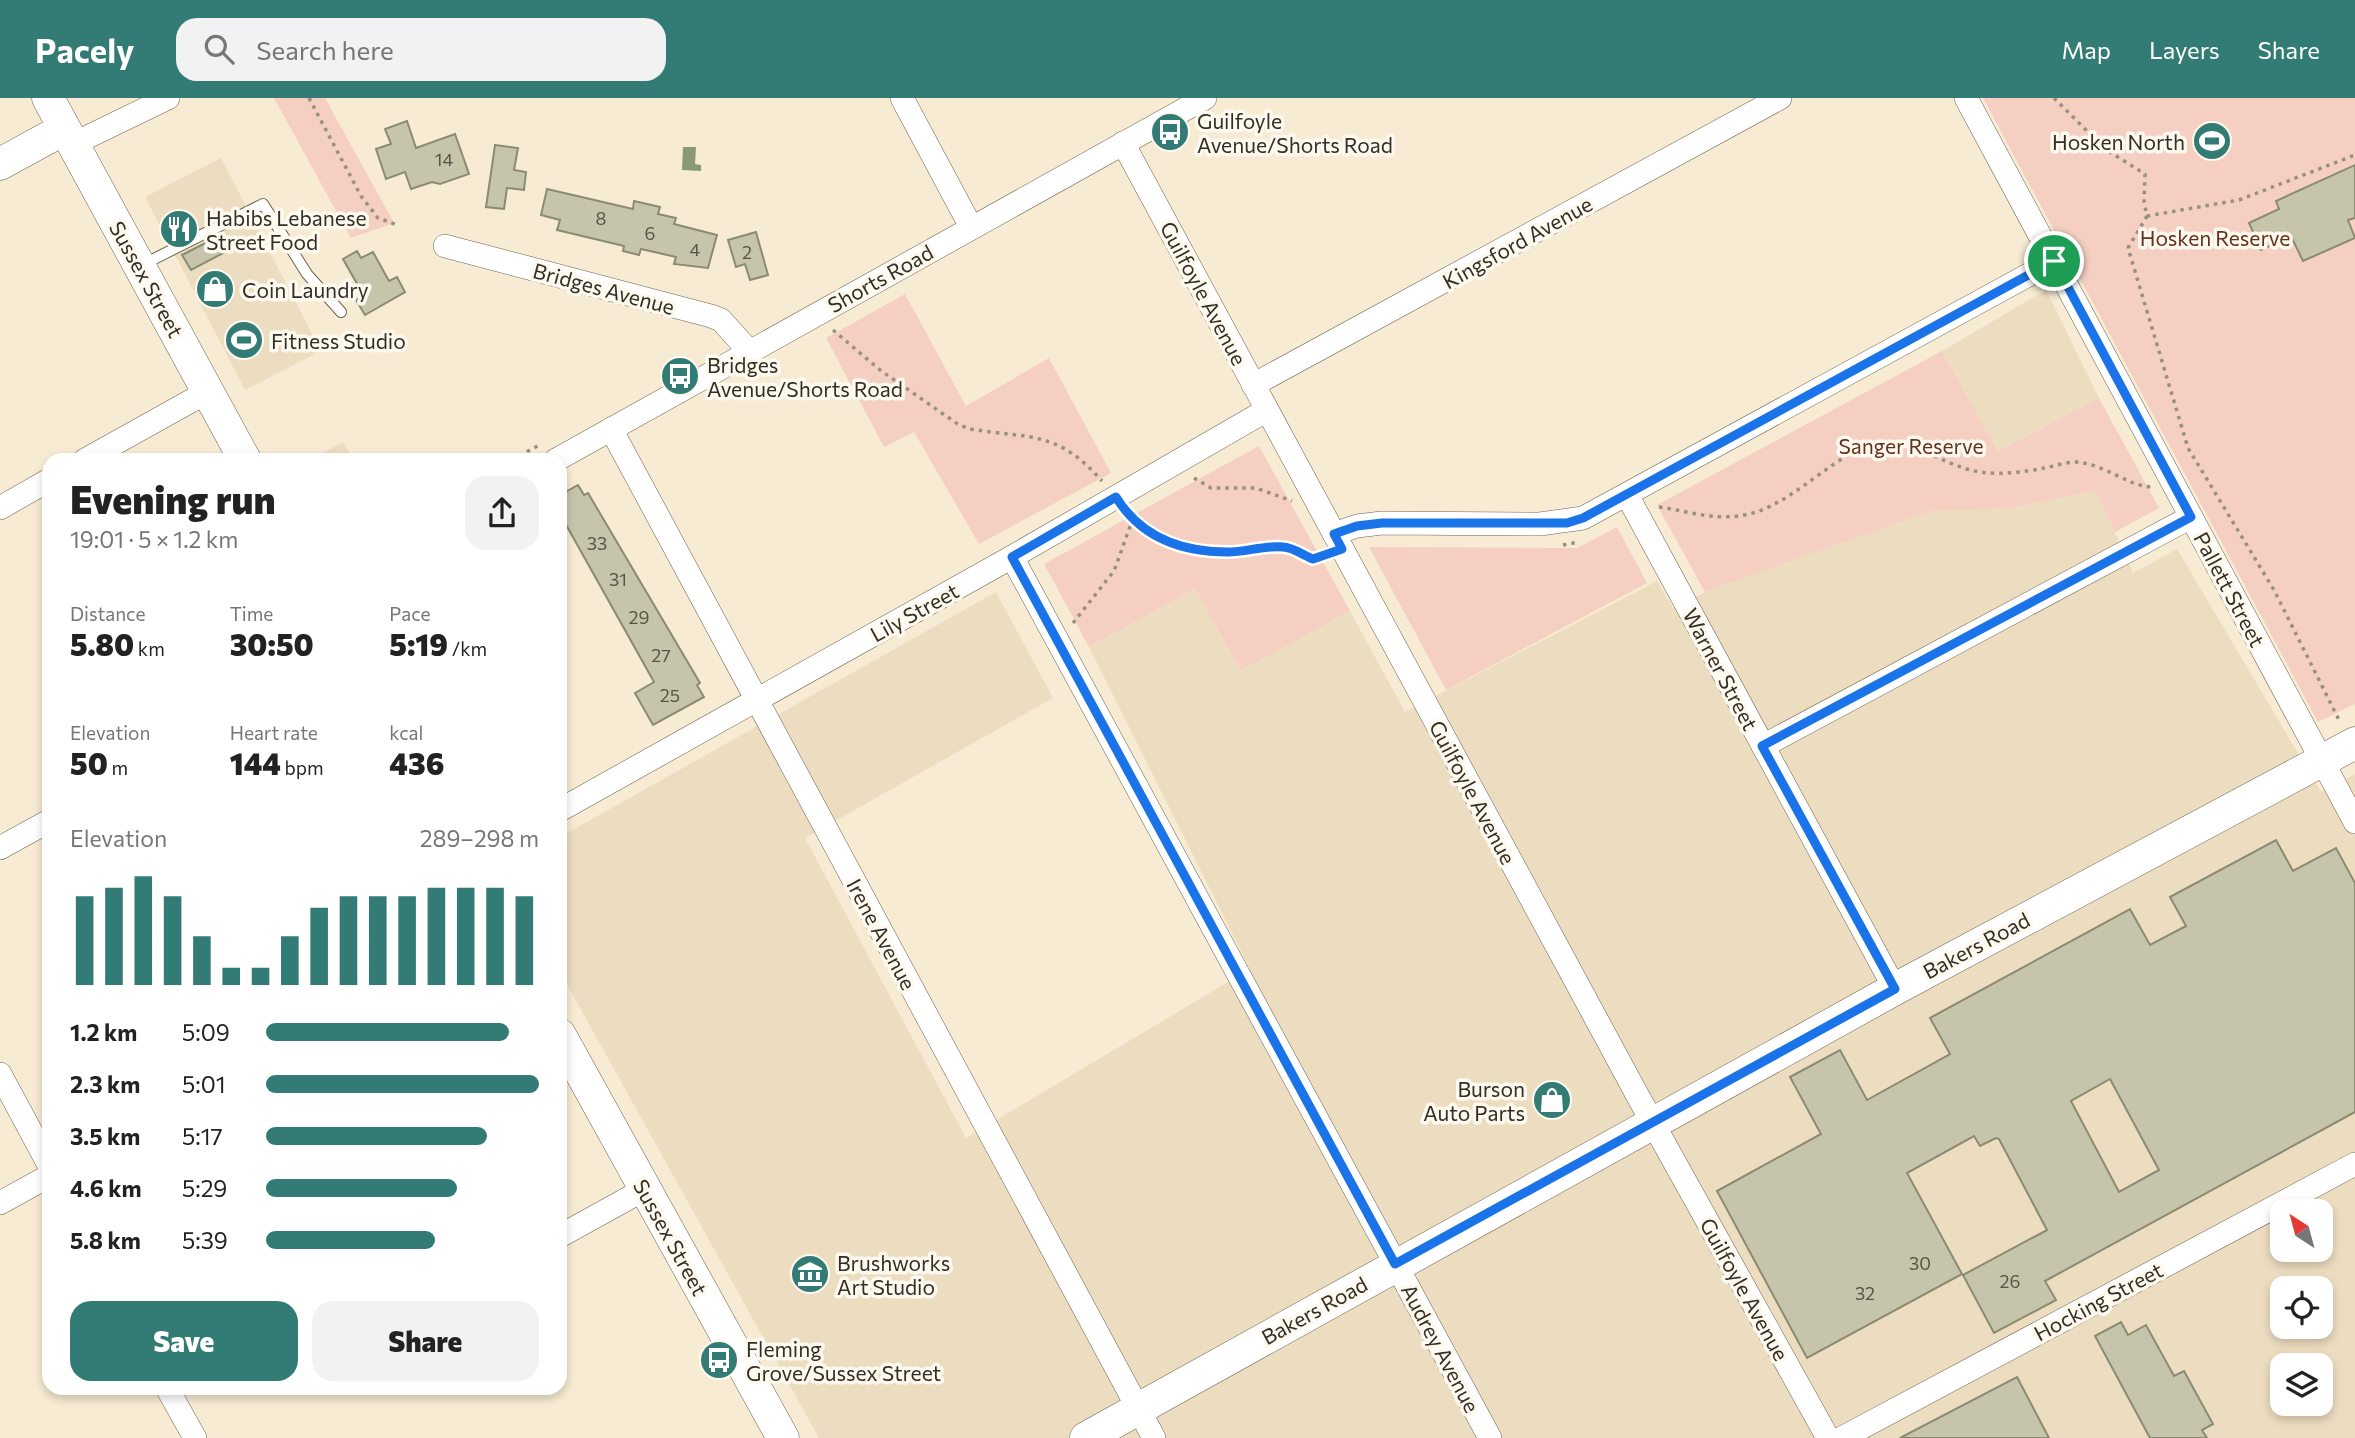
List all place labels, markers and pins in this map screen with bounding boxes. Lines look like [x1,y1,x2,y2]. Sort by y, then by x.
place label: Guilfoyle Avenue/Shorts Road [1197,108,1393,157]
bus stop icon: Guilfoyle Avenue/Shorts Road [1149,111,1191,153]
sports icon: Hosken North [2191,120,2233,162]
place label: Hosken North [2052,129,2185,154]
place label: Habibs Lebanese Street Food [206,205,367,254]
restaurant icon: Habibs Lebanese Street Food [158,208,200,250]
pin [2024,231,2084,291]
shop icon: Coin Laundry [194,268,236,310]
place label: Coin Laundry [242,277,369,302]
sports icon: Fitness Studio [223,319,265,361]
place label: Fitness Studio [271,328,406,353]
place label: Bridges Avenue/Shorts Road [707,352,903,401]
bus stop icon: Bridges Avenue/Shorts Road [659,355,701,397]
place label: Burson Auto Parts [1423,1076,1525,1125]
shop icon: Burson Auto Parts [1531,1079,1573,1121]
place label: Brushworks Art Studio [837,1250,950,1299]
museum icon: Brushworks Art Studio [789,1253,831,1295]
place label: Fleming Grove/Sussex Street [746,1336,941,1385]
bus stop icon: Fleming Grove/Sussex Street [698,1339,740,1381]

